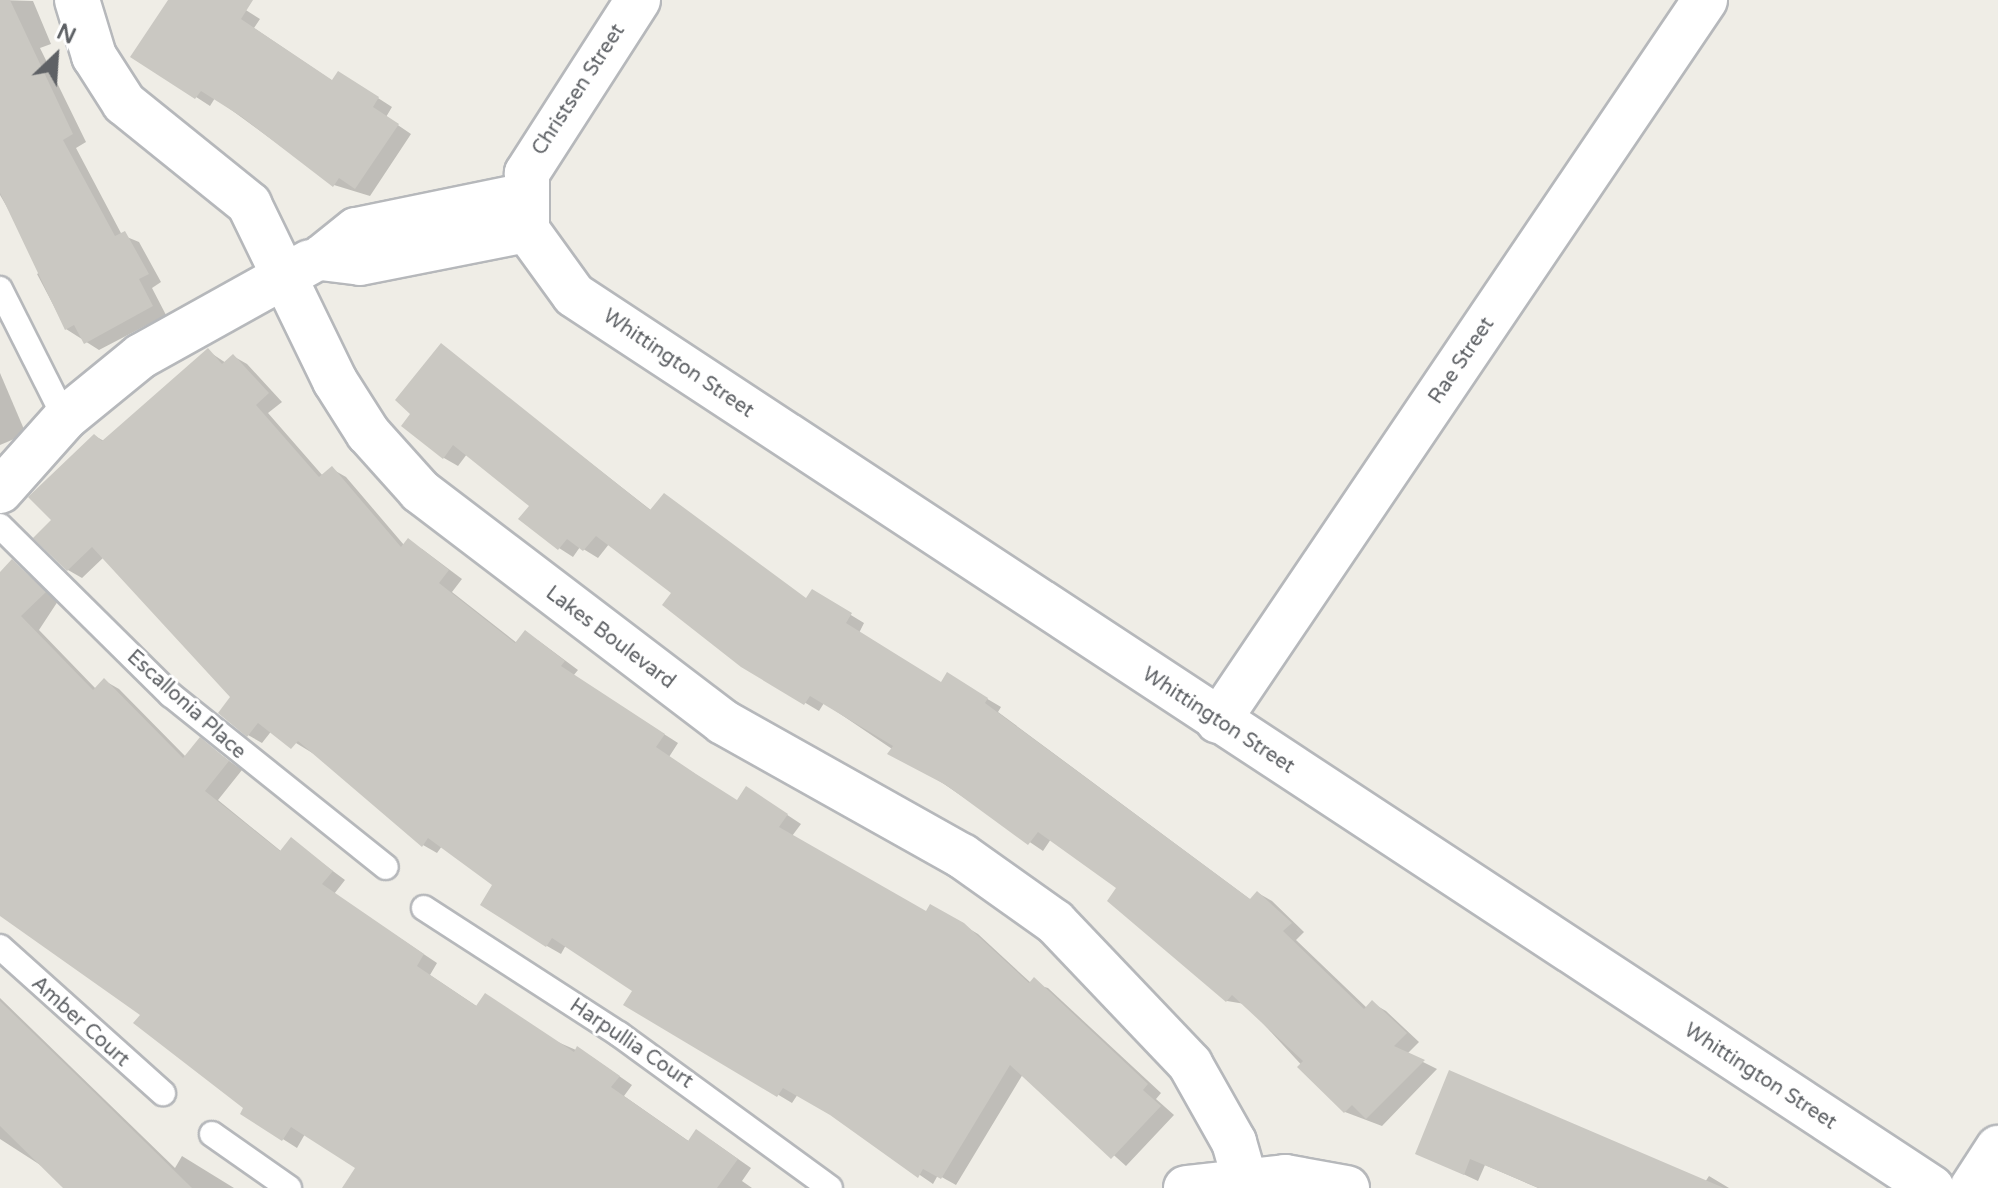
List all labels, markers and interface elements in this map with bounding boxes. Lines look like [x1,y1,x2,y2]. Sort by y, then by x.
north arrow [16,16,96,96]
text: N [53,19,80,50]
street label: Christsen Street [528,20,630,160]
street label: Whittington Street [598,305,758,423]
street label: Rae Street [1424,313,1500,409]
street label: Lakes Boulevard [541,582,679,694]
street label: Escallonia Place [122,645,250,765]
street label: Whittington Street [1137,663,1299,779]
street label: Amber Court [26,972,134,1072]
street label: Harpullia Court [565,994,697,1094]
street label: Whittington Street [1679,1019,1841,1135]

